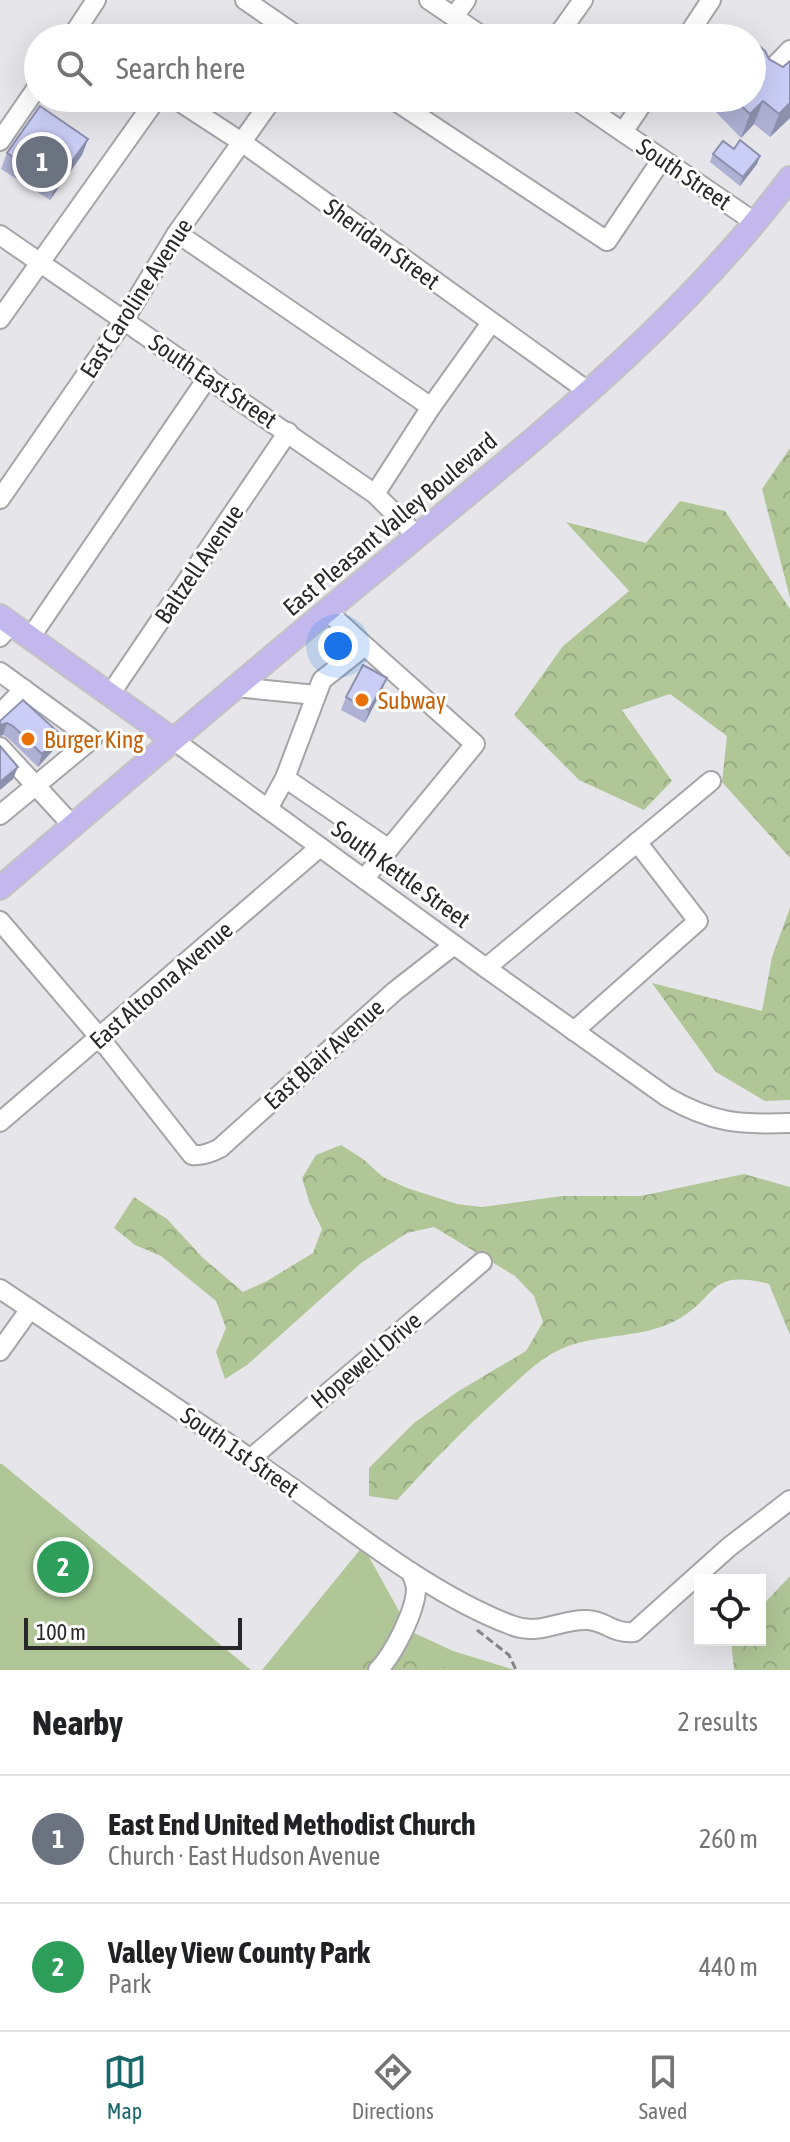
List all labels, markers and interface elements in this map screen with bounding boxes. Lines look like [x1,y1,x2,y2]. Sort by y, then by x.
search box [24,24,766,112]
icon: search [52,46,96,90]
text: Search here [116,51,245,85]
pin: 1 [16,132,68,192]
street label: South Street [632,133,736,215]
street label: Sheridan Street [319,193,445,295]
street label: East Caroline Avenue [74,213,198,383]
street label: South East Street [144,329,282,433]
street label: East Pleasant Valley Boulevard [278,427,502,621]
street label: Baltzell Avenue [149,499,249,629]
your location [318,626,358,666]
place label: Subway [378,687,446,714]
marker: Subway [353,691,371,709]
place label: Burger King [44,726,144,753]
marker: Burger King [19,730,37,748]
street label: South Kettle Street [327,815,475,933]
street label: East Altoona Avenue [84,916,238,1054]
street label: East Blair Avenue [259,993,389,1115]
street label: Hopewell Drive [306,1306,426,1414]
street label: South 1st Street [176,1402,304,1503]
pin: 2 [37,1537,89,1597]
map controls [694,1574,766,1646]
button: locate [694,1574,766,1646]
scale bar [24,1614,242,1650]
text: 100 m [36,1619,86,1645]
text: Nearby [32,1703,123,1742]
text: 2 results [677,1707,758,1737]
text: East End United Methodist Church [108,1807,476,1841]
text: 1 [52,1824,64,1854]
text: 260 m [699,1824,758,1854]
text: Church · East Hudson Avenue [108,1841,380,1871]
text: Valley View County Park [108,1935,370,1969]
text: 2 [52,1952,64,1982]
text: 440 m [699,1952,758,1982]
text: Park [108,1969,151,1999]
tab: Map [103,2050,147,2124]
tab: Directions [352,2050,434,2124]
tab: Saved [639,2050,687,2124]

